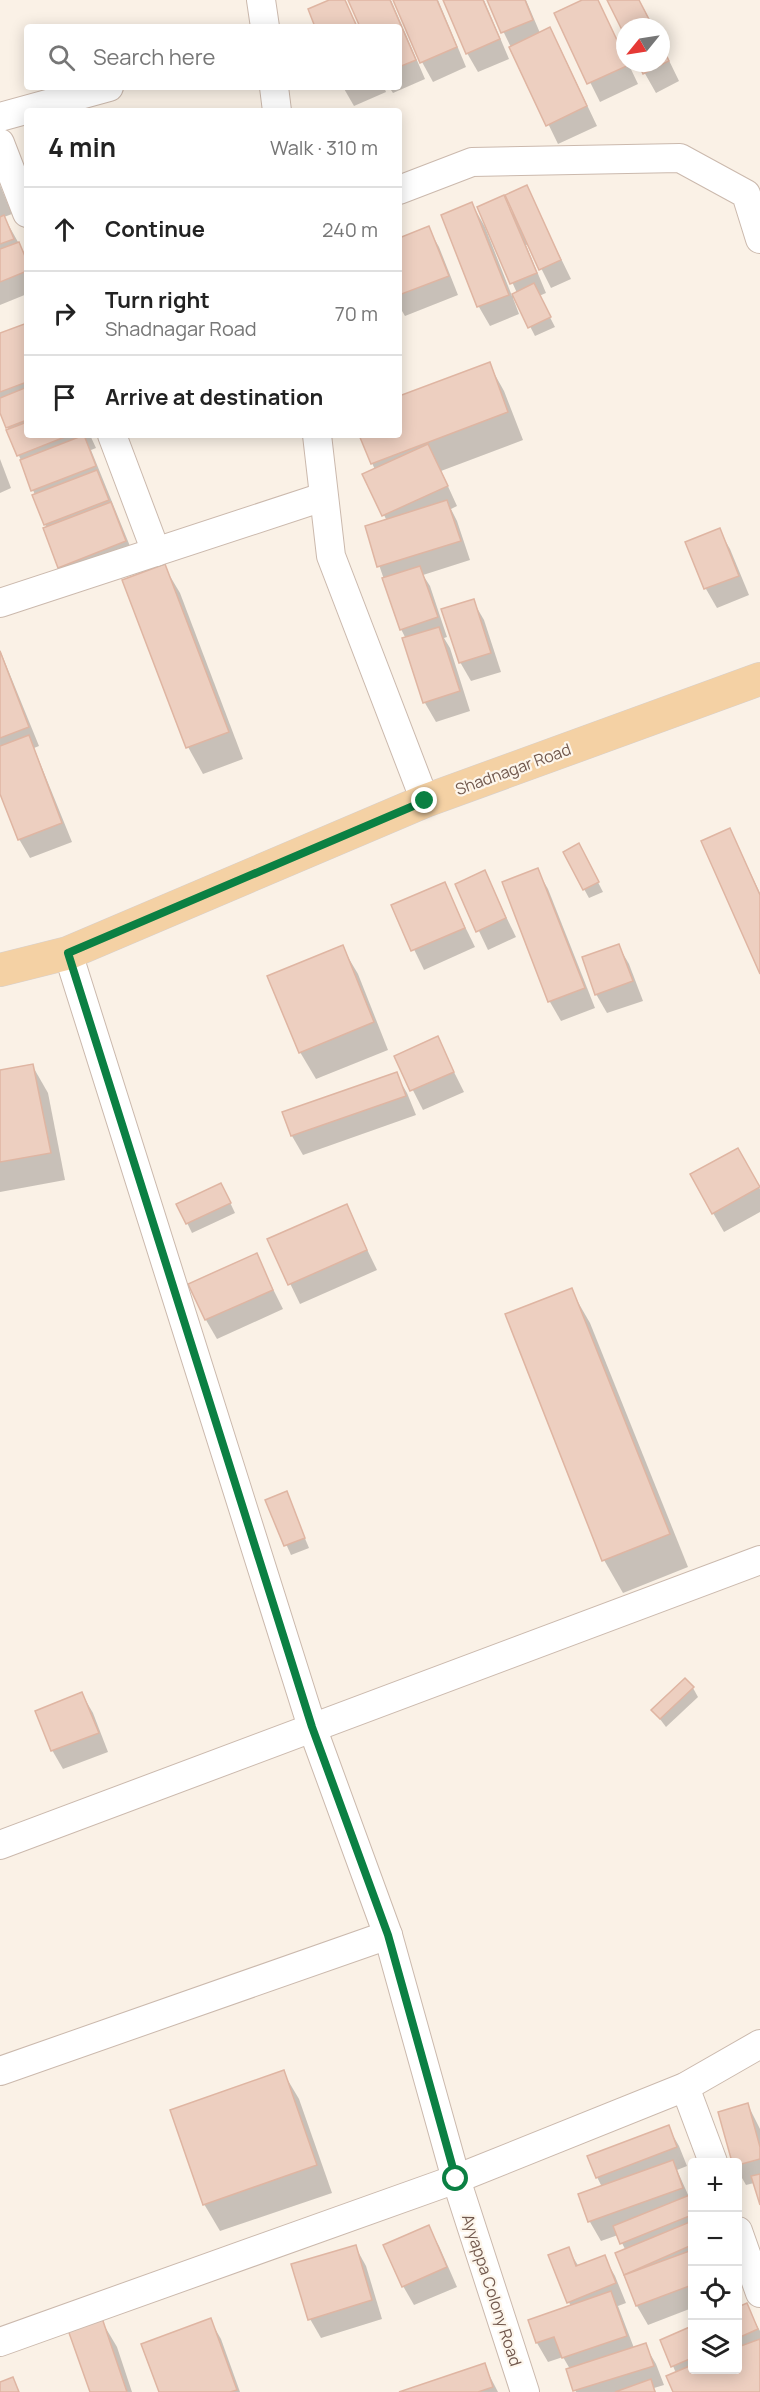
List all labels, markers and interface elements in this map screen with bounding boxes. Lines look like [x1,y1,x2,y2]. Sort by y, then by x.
north arrow [616,18,670,72]
search box [24,24,402,90]
icon: search [45,41,78,74]
text: Search here [93,42,215,72]
text: 4 min [48,129,116,165]
text: Walk · 310 m [270,134,378,161]
icon: ahead [48,213,81,246]
text: Continue [105,214,205,244]
text: 240 m [322,216,378,243]
text: Turn right [105,285,210,315]
icon: right [48,297,81,330]
text: 70 m [335,300,378,327]
text: Shadnagar Road [105,315,257,342]
icon: arrive [48,381,81,414]
text: Arrive at destination [105,382,323,412]
street label: Shadnagar Road [452,738,574,800]
route end [411,787,437,813]
map controls [688,2158,742,2374]
button: + [688,2158,742,2212]
route start [442,2165,468,2191]
street label: Ayyappa Colony Road [457,2211,527,2369]
button: − [688,2212,742,2266]
button: locate [688,2266,742,2320]
button: layers [688,2320,742,2374]

